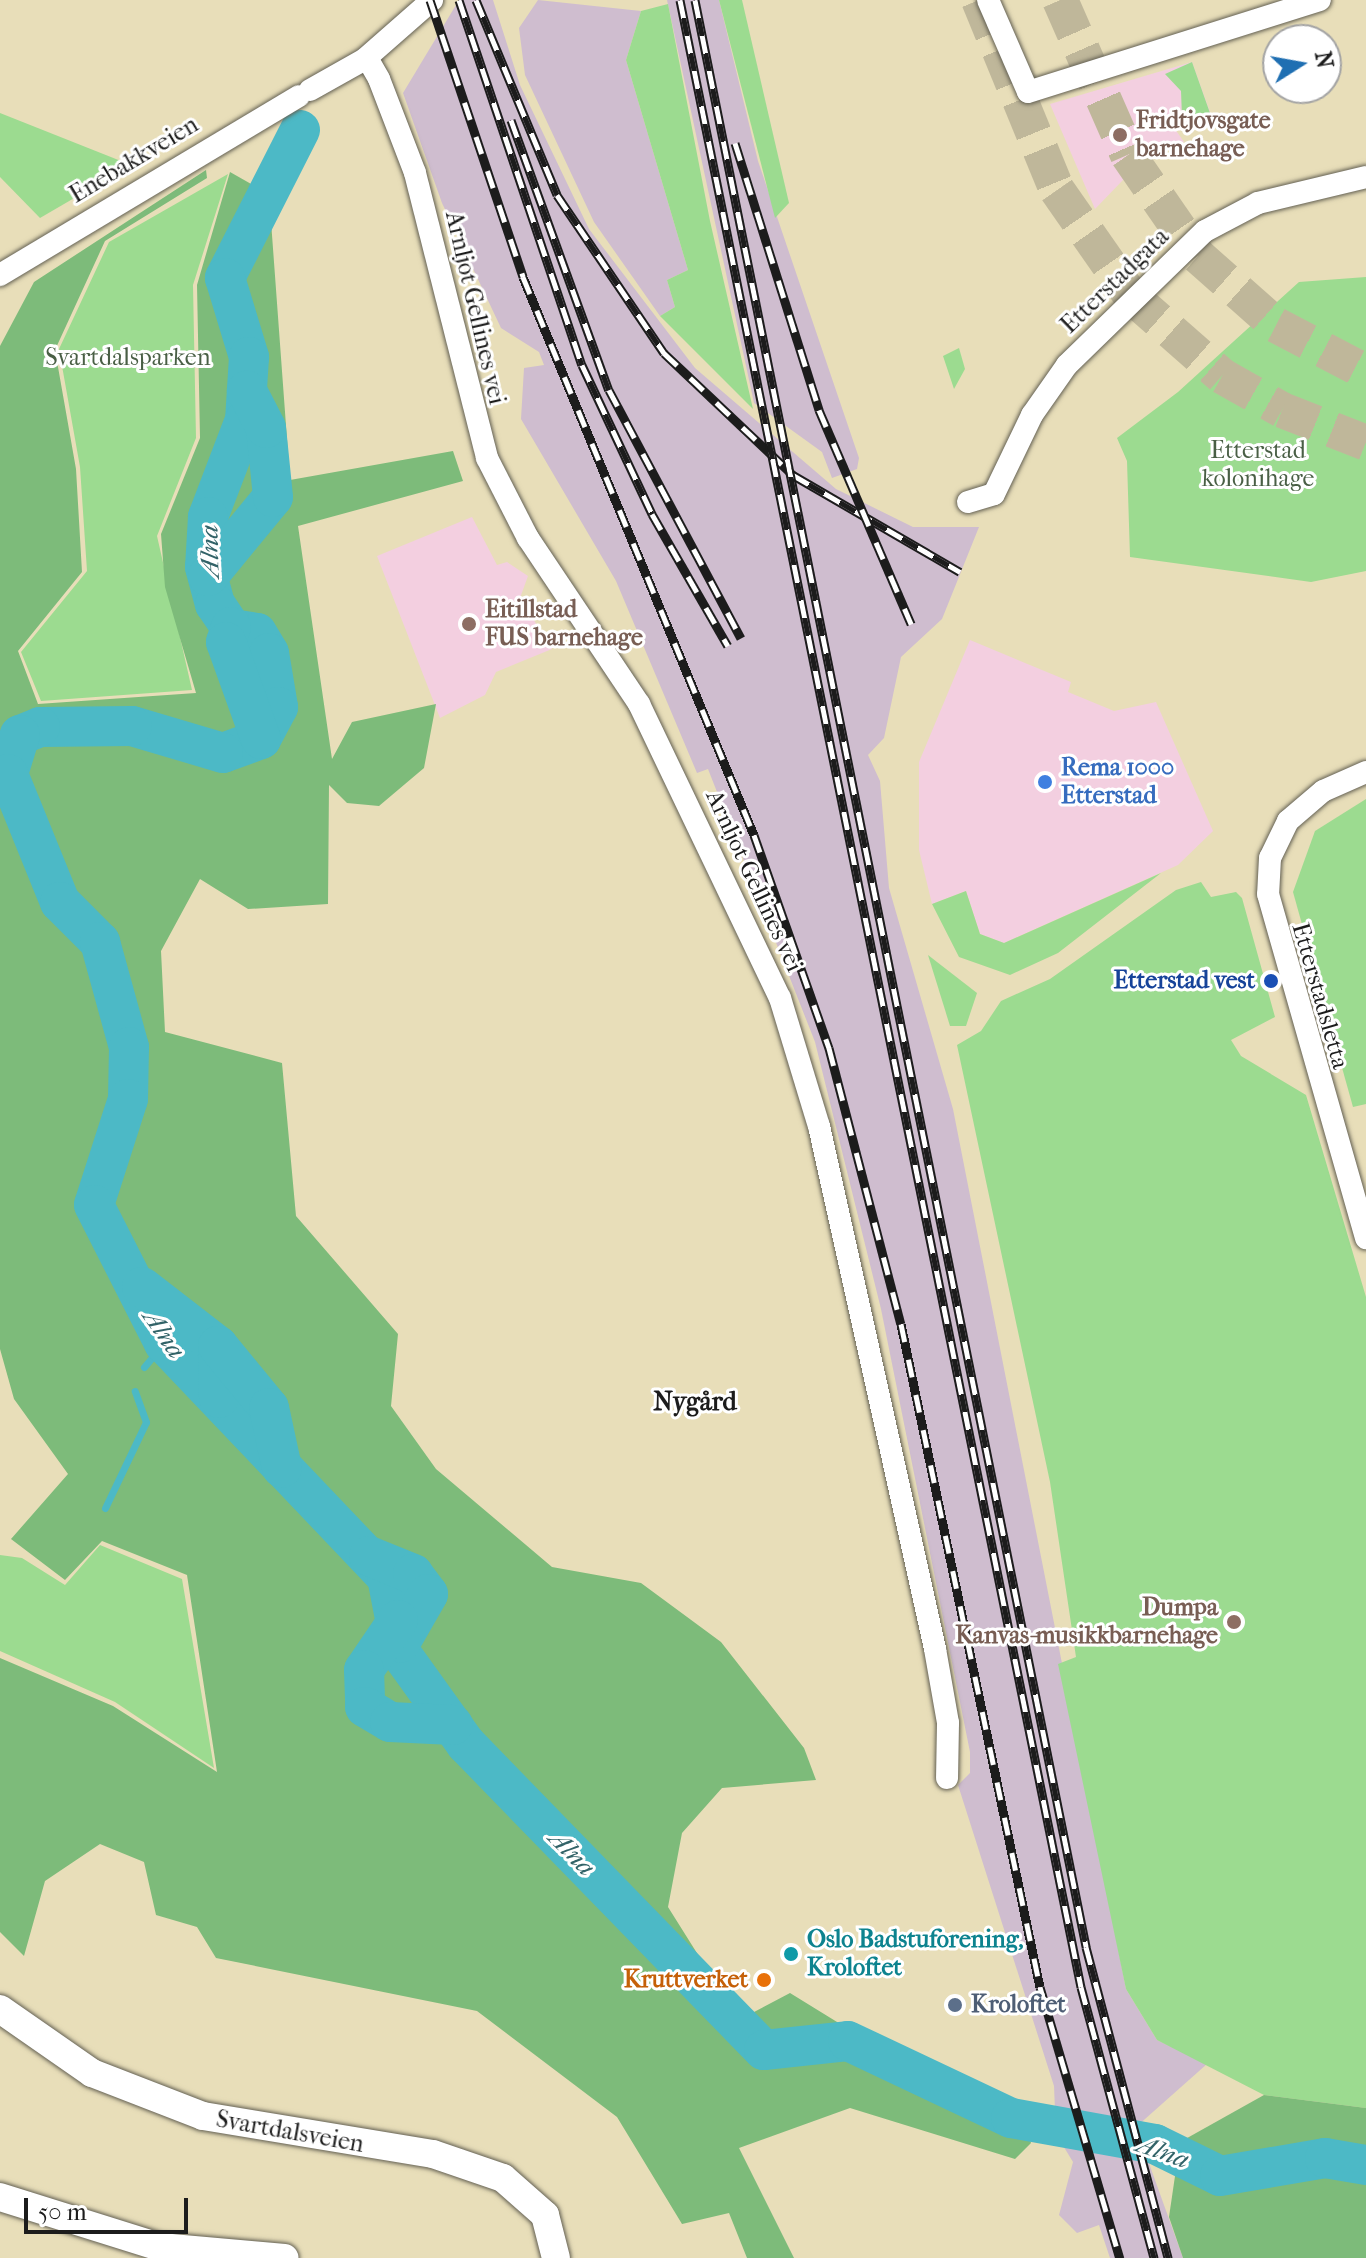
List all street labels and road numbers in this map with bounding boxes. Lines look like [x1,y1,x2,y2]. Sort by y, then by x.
street label: Enebakkveien [65,110,203,210]
street label: Arnljot Gellines vei [439,209,511,407]
street label: Etterstadgata [1055,222,1175,340]
street label: Arnljot Gellines vei [699,785,809,977]
street label: Etterstadsletta [1285,920,1355,1072]
street label: Svartdalsveien [214,2105,366,2159]

